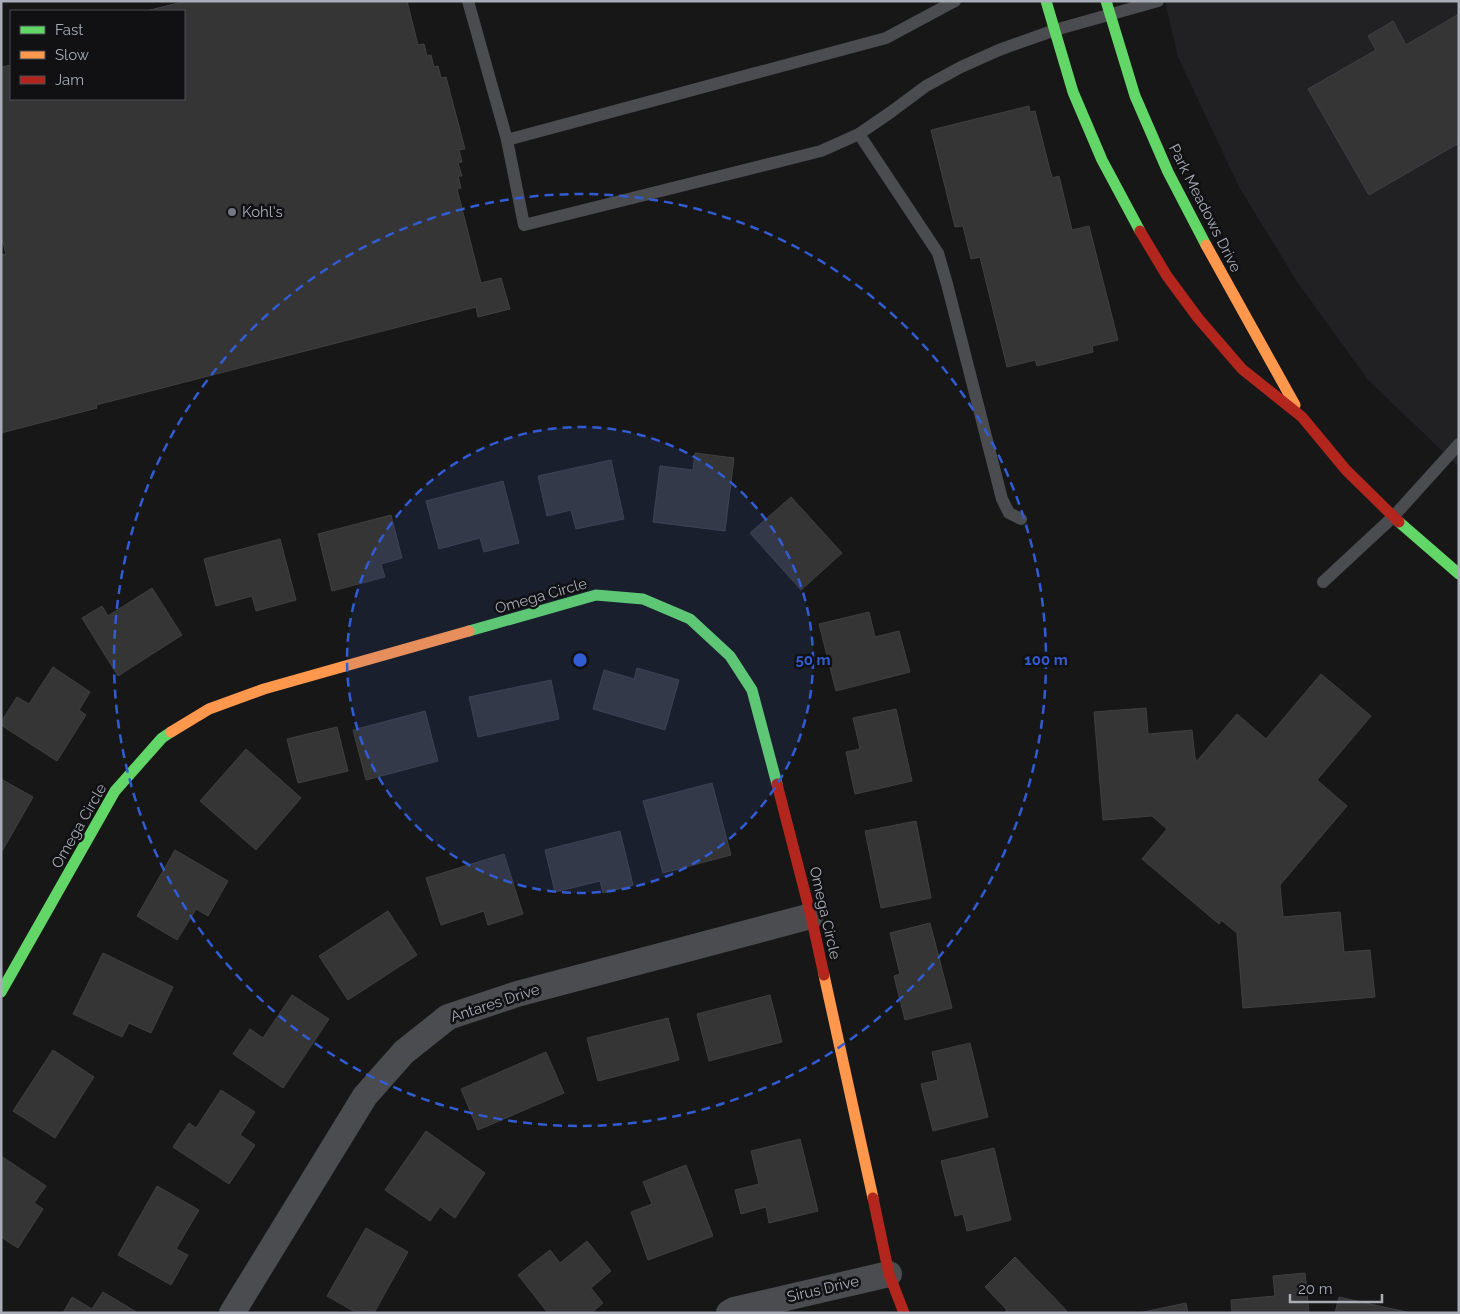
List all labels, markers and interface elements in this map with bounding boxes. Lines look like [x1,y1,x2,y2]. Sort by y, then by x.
legend [10,10,185,100]
text: Fast [55,21,83,39]
text: Slow [55,46,89,64]
text: Jam [55,71,84,89]
street label: Park Meadows Drive [1165,141,1245,275]
place label: Kohl's [242,203,283,221]
marker: Kohl's [226,206,238,218]
street label: Omega Circle [493,574,589,618]
centre of rings [571,651,589,669]
text: 50 m [795,651,831,669]
text: 100 m [1024,651,1068,669]
street label: Omega Circle [48,780,111,872]
street label: Omega Circle [806,865,844,961]
street label: Antares Drive [448,980,542,1026]
street label: Sirus Drive [785,1272,861,1306]
scale bar [1290,1272,1382,1304]
text: 20 m [1298,1280,1333,1298]

